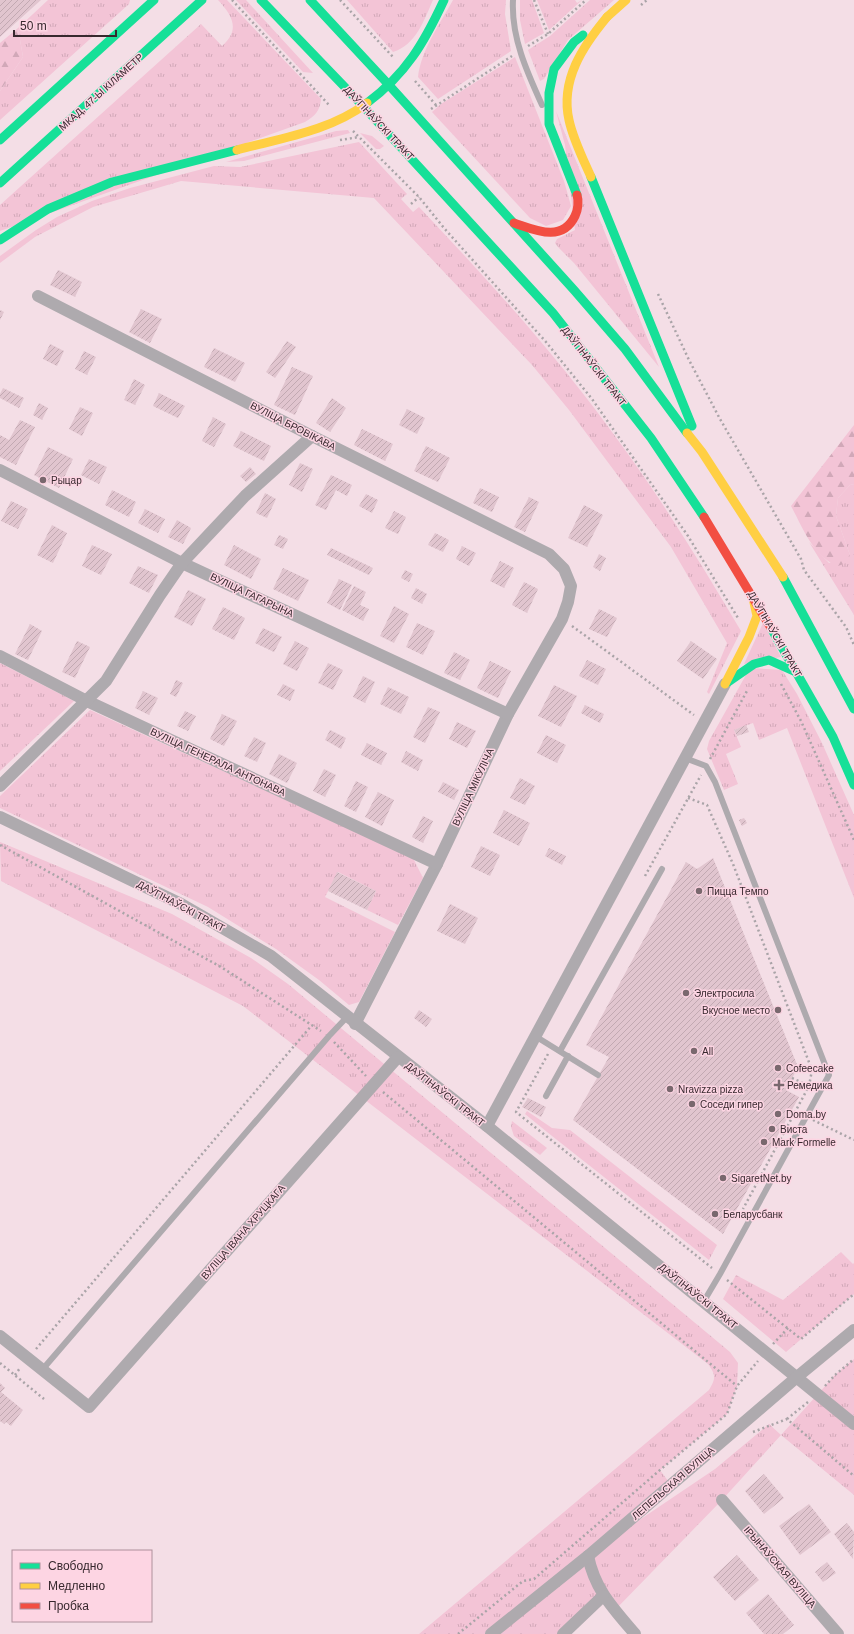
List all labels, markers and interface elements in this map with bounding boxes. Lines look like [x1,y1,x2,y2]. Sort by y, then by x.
scale bar [14,12,116,38]
text: 50 m [20,19,47,33]
street label: МКАД, 47-Ы КІЛАМЕТР [57,51,145,133]
street label: ДАЎГІНАЎСКІ ТРАКТ [342,83,417,162]
street label: ДАЎГІНАЎСКІ ТРАКТ [560,324,629,408]
street label: ВУЛІЦА БРОВІКАВА [248,400,338,452]
marker: Рыцар [38,475,48,485]
place label: Рыцар [51,475,82,486]
street label: ВУЛІЦА ГАГАРЫНА [209,571,296,619]
street label: ДАЎГІНАЎСКІ ТРАКТ [746,589,805,679]
street label: ВУЛІЦА ГЕНЕРАЛА АНТОНАВА [149,726,288,798]
street label: ВУЛІЦА МІКУЛІЧА [450,746,496,828]
street label: ДАЎГІНАЎСКІ ТРАКТ [135,877,227,934]
marker: Пицца Темпо [694,886,704,896]
place label: Пицца Темпо [707,886,769,897]
marker: Электросила [681,988,691,998]
place label: Электросила [694,988,755,999]
place label: Вкусное место [702,1005,770,1016]
marker: Вкусное место [773,1005,783,1015]
marker: All [689,1046,699,1056]
place label: All [702,1046,713,1057]
street label: ДАЎГІНАЎСКІ ТРАКТ [403,1059,487,1128]
marker: Cofeecake [773,1063,783,1073]
place label: Cofeecake [786,1063,834,1074]
marker: Ремедика [774,1080,784,1090]
place label: Ремедика [787,1080,833,1091]
marker: Nravizza pizza [665,1084,675,1094]
place label: Nravizza pizza [678,1084,743,1095]
marker: Соседи гипер [687,1099,697,1109]
place label: Соседи гипер [700,1099,764,1110]
marker: Doma.by [773,1109,783,1119]
place label: Doma.by [786,1109,826,1120]
marker: Виста [767,1124,777,1134]
place label: Виста [780,1124,808,1135]
marker: Mark Formelle [759,1137,769,1147]
place label: Mark Formelle [772,1137,836,1148]
marker: SigaretNet.by [718,1173,728,1183]
place label: SigaretNet.by [731,1173,792,1184]
street label: ВУЛІЦА ІВАНА ХРУЦКАГА [199,1182,287,1282]
marker: Беларусбанк [710,1209,720,1219]
place label: Беларусбанк [723,1209,783,1220]
street label: ДАЎГІНАЎСКІ ТРАКТ [657,1260,740,1331]
street label: ЛЕПЕЛЬСКАЯ ВУЛІЦА [630,1444,717,1522]
street label: ІРЫНАЎСКАЯ ВУЛІЦА [742,1523,819,1610]
legend [12,1550,152,1622]
text: Свободно [48,1559,103,1573]
text: Медленно [48,1579,105,1593]
text: Пробка [48,1599,89,1613]

